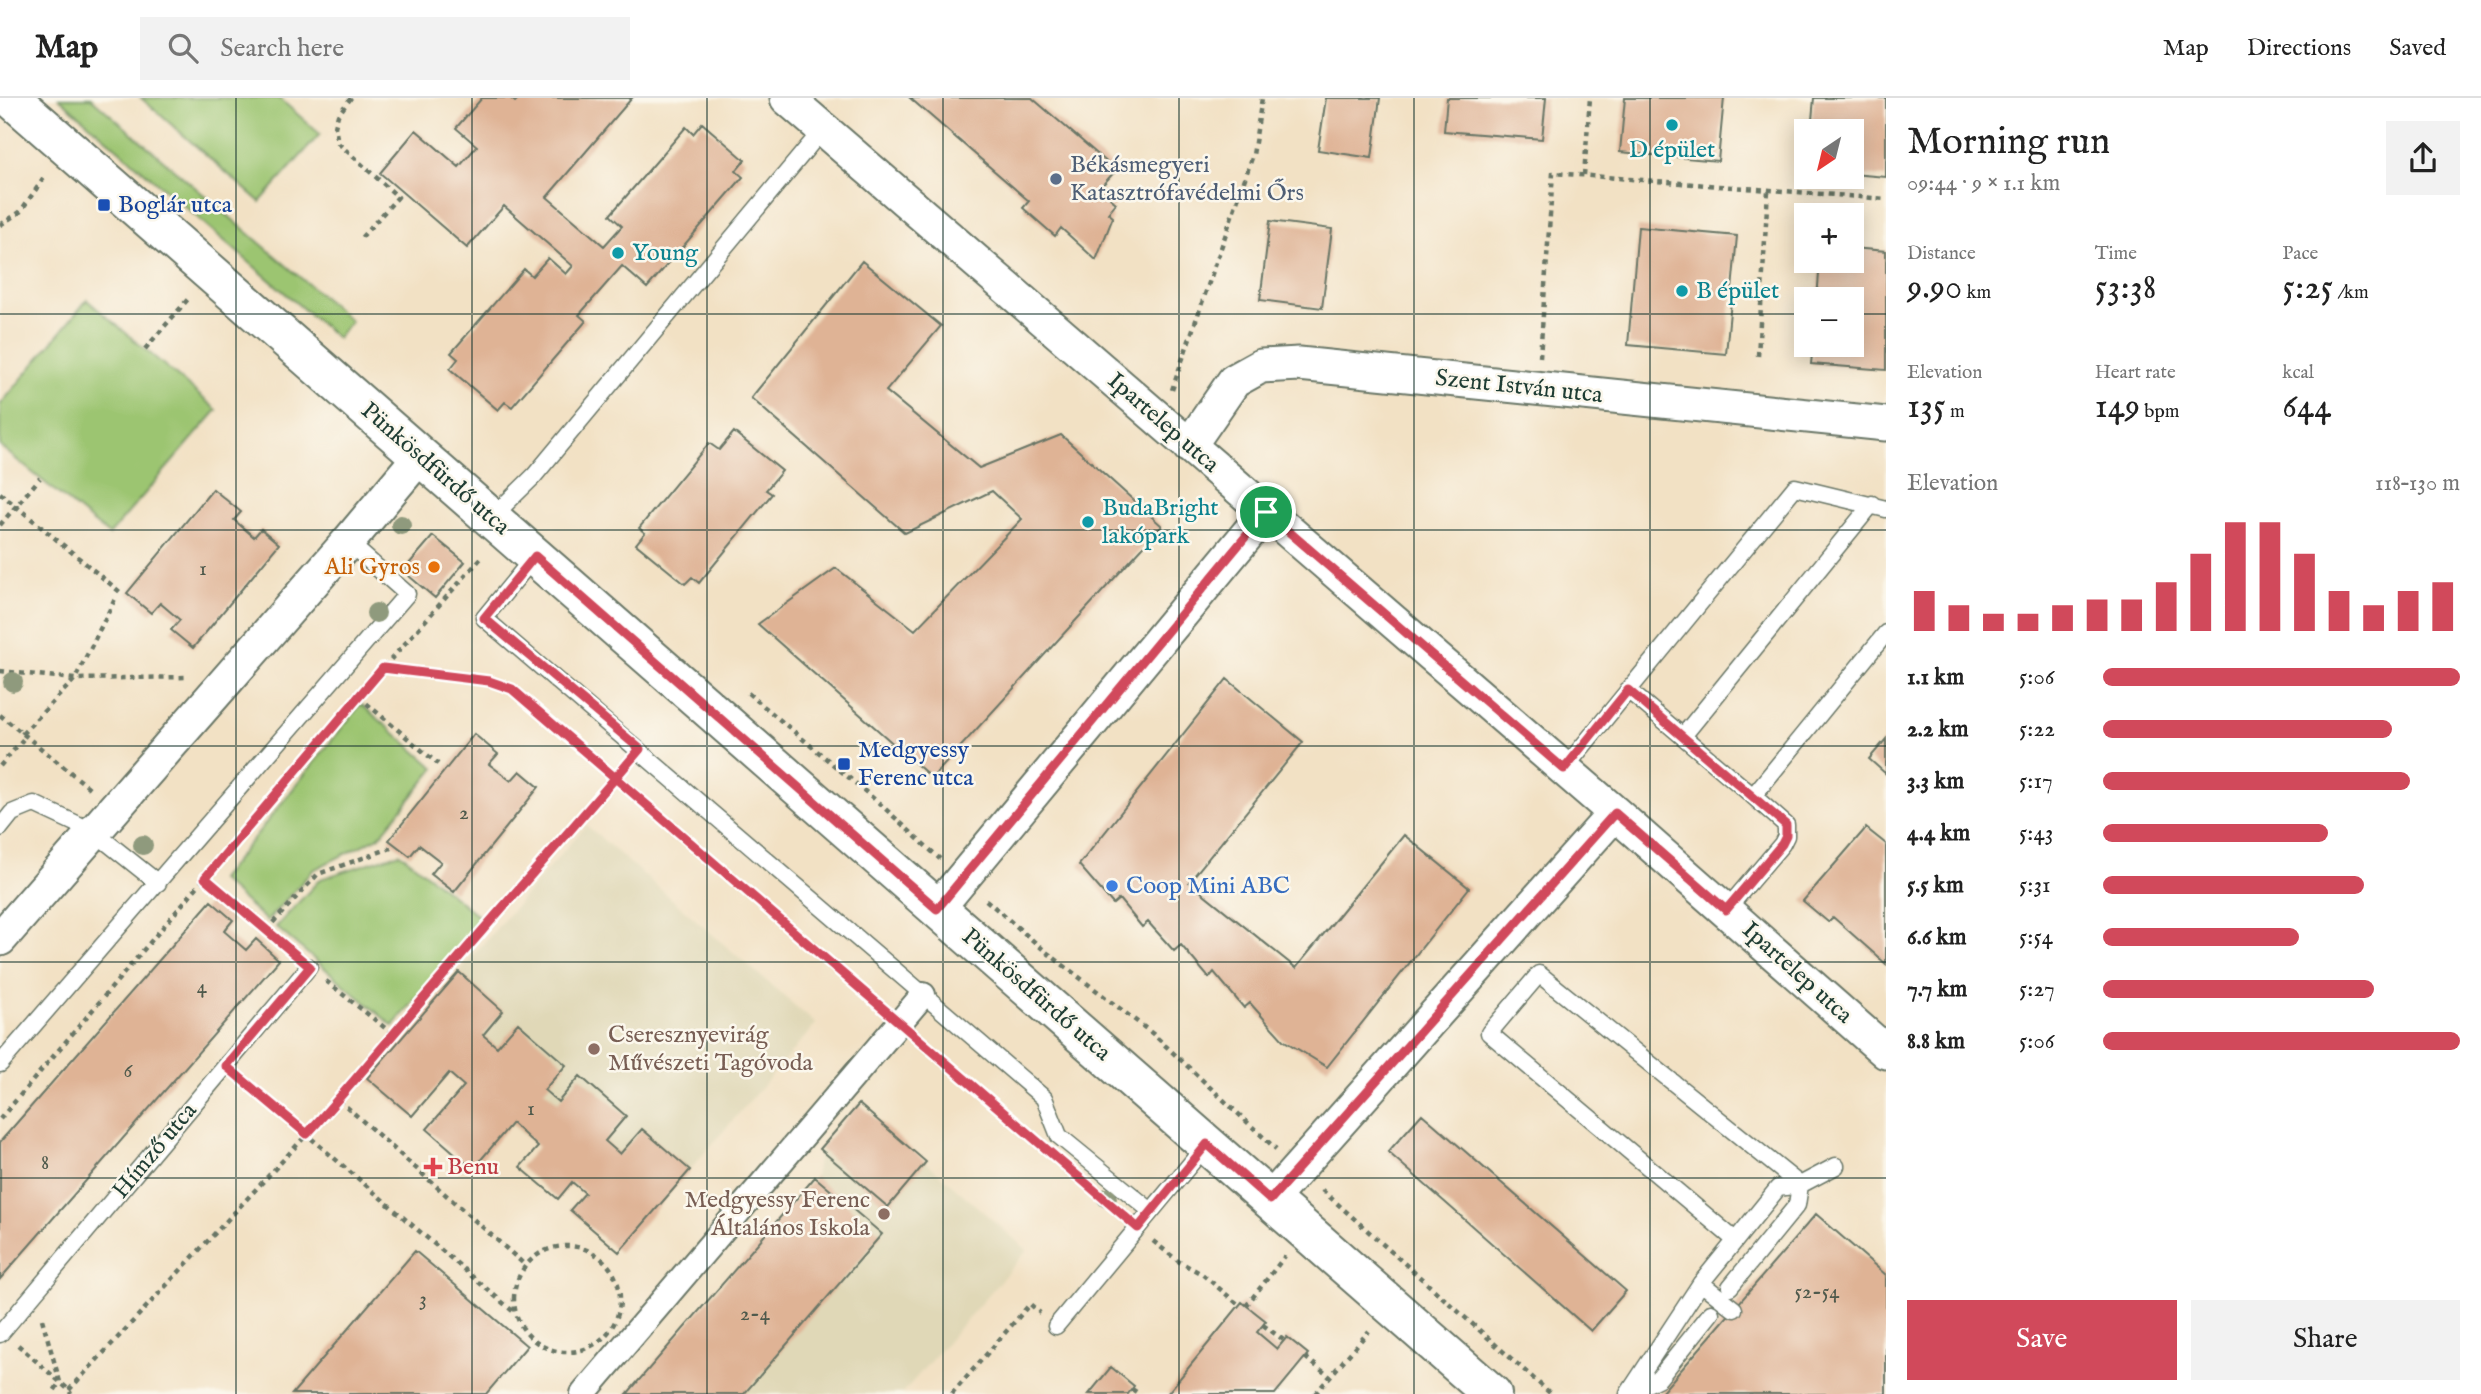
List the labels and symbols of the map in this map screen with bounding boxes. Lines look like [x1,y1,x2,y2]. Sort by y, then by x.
marker: D épület [1664,117,1680,133]
north arrow [1794,119,1864,189]
place label: D épület [1629,135,1715,166]
place label: Békásmegyeri Katasztrófavédelmi Őrs [1070,150,1304,209]
marker: Békásmegyeri Katasztrófavédelmi Őrs [1048,171,1064,187]
place label: Boglár utca [118,190,233,221]
marker: Boglár utca [96,197,112,213]
place label: Young [632,238,699,269]
marker: Young [610,245,626,261]
place label: B épület [1696,276,1779,307]
marker: B épület [1674,283,1690,299]
street label: Szent István utca [1434,363,1605,411]
street label: Ipartelep utca [1100,366,1226,481]
street label: Pünkösdfürdő utca [354,396,517,543]
pin [1236,482,1296,542]
place label: BudaBright lakópark [1102,493,1219,552]
marker: BudaBright lakópark [1080,514,1096,530]
place label: Ali Gyros [323,552,420,583]
house number: 1 [199,556,207,583]
marker: Ali Gyros [426,559,442,575]
place label: Medgyessy Ferenc utca [858,735,974,794]
marker: Medgyessy Ferenc utca [836,756,852,772]
house number: 2 [459,800,469,827]
place label: Coop Mini ABC [1126,871,1290,902]
marker: Coop Mini ABC [1104,878,1120,894]
street label: Ipartelep utca [1735,915,1859,1031]
street label: Pünkösdfürdő utca [955,922,1118,1069]
house number: 4 [197,974,208,1001]
place label: Cseresznyevirág Művészeti Tagóvoda [608,1020,814,1079]
marker: Cseresznyevirág Művészeti Tagóvoda [586,1041,602,1057]
house number: 6 [124,1058,134,1085]
street label: Hímző utca [106,1096,205,1205]
house number: 1 [527,1096,535,1123]
house number: 8 [41,1150,49,1177]
place label: Benu [447,1152,499,1183]
marker: Benu [425,1159,441,1175]
place label: Medgyessy Ferenc Általános Iskola [685,1185,871,1244]
marker: Medgyessy Ferenc Általános Iskola [876,1206,892,1222]
house number: 52-54 [1795,1279,1840,1306]
house number: 3 [419,1286,427,1313]
house number: 2-4 [740,1301,771,1328]

